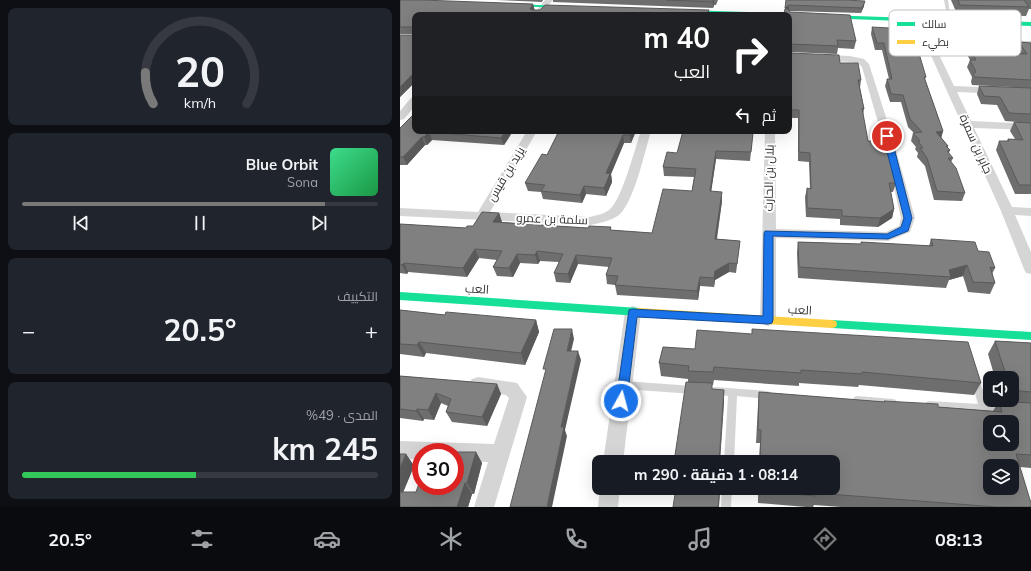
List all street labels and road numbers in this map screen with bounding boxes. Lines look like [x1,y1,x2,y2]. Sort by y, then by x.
street label: جابر بن سمرة [957,112,996,176]
street label: يزيد بن قيس [483,143,528,204]
street label: بلال بن الحارث [760,144,777,212]
street label: سلمة بن عمرو [516,210,588,227]
street label: العب [465,280,490,297]
street label: العب [788,301,812,318]

